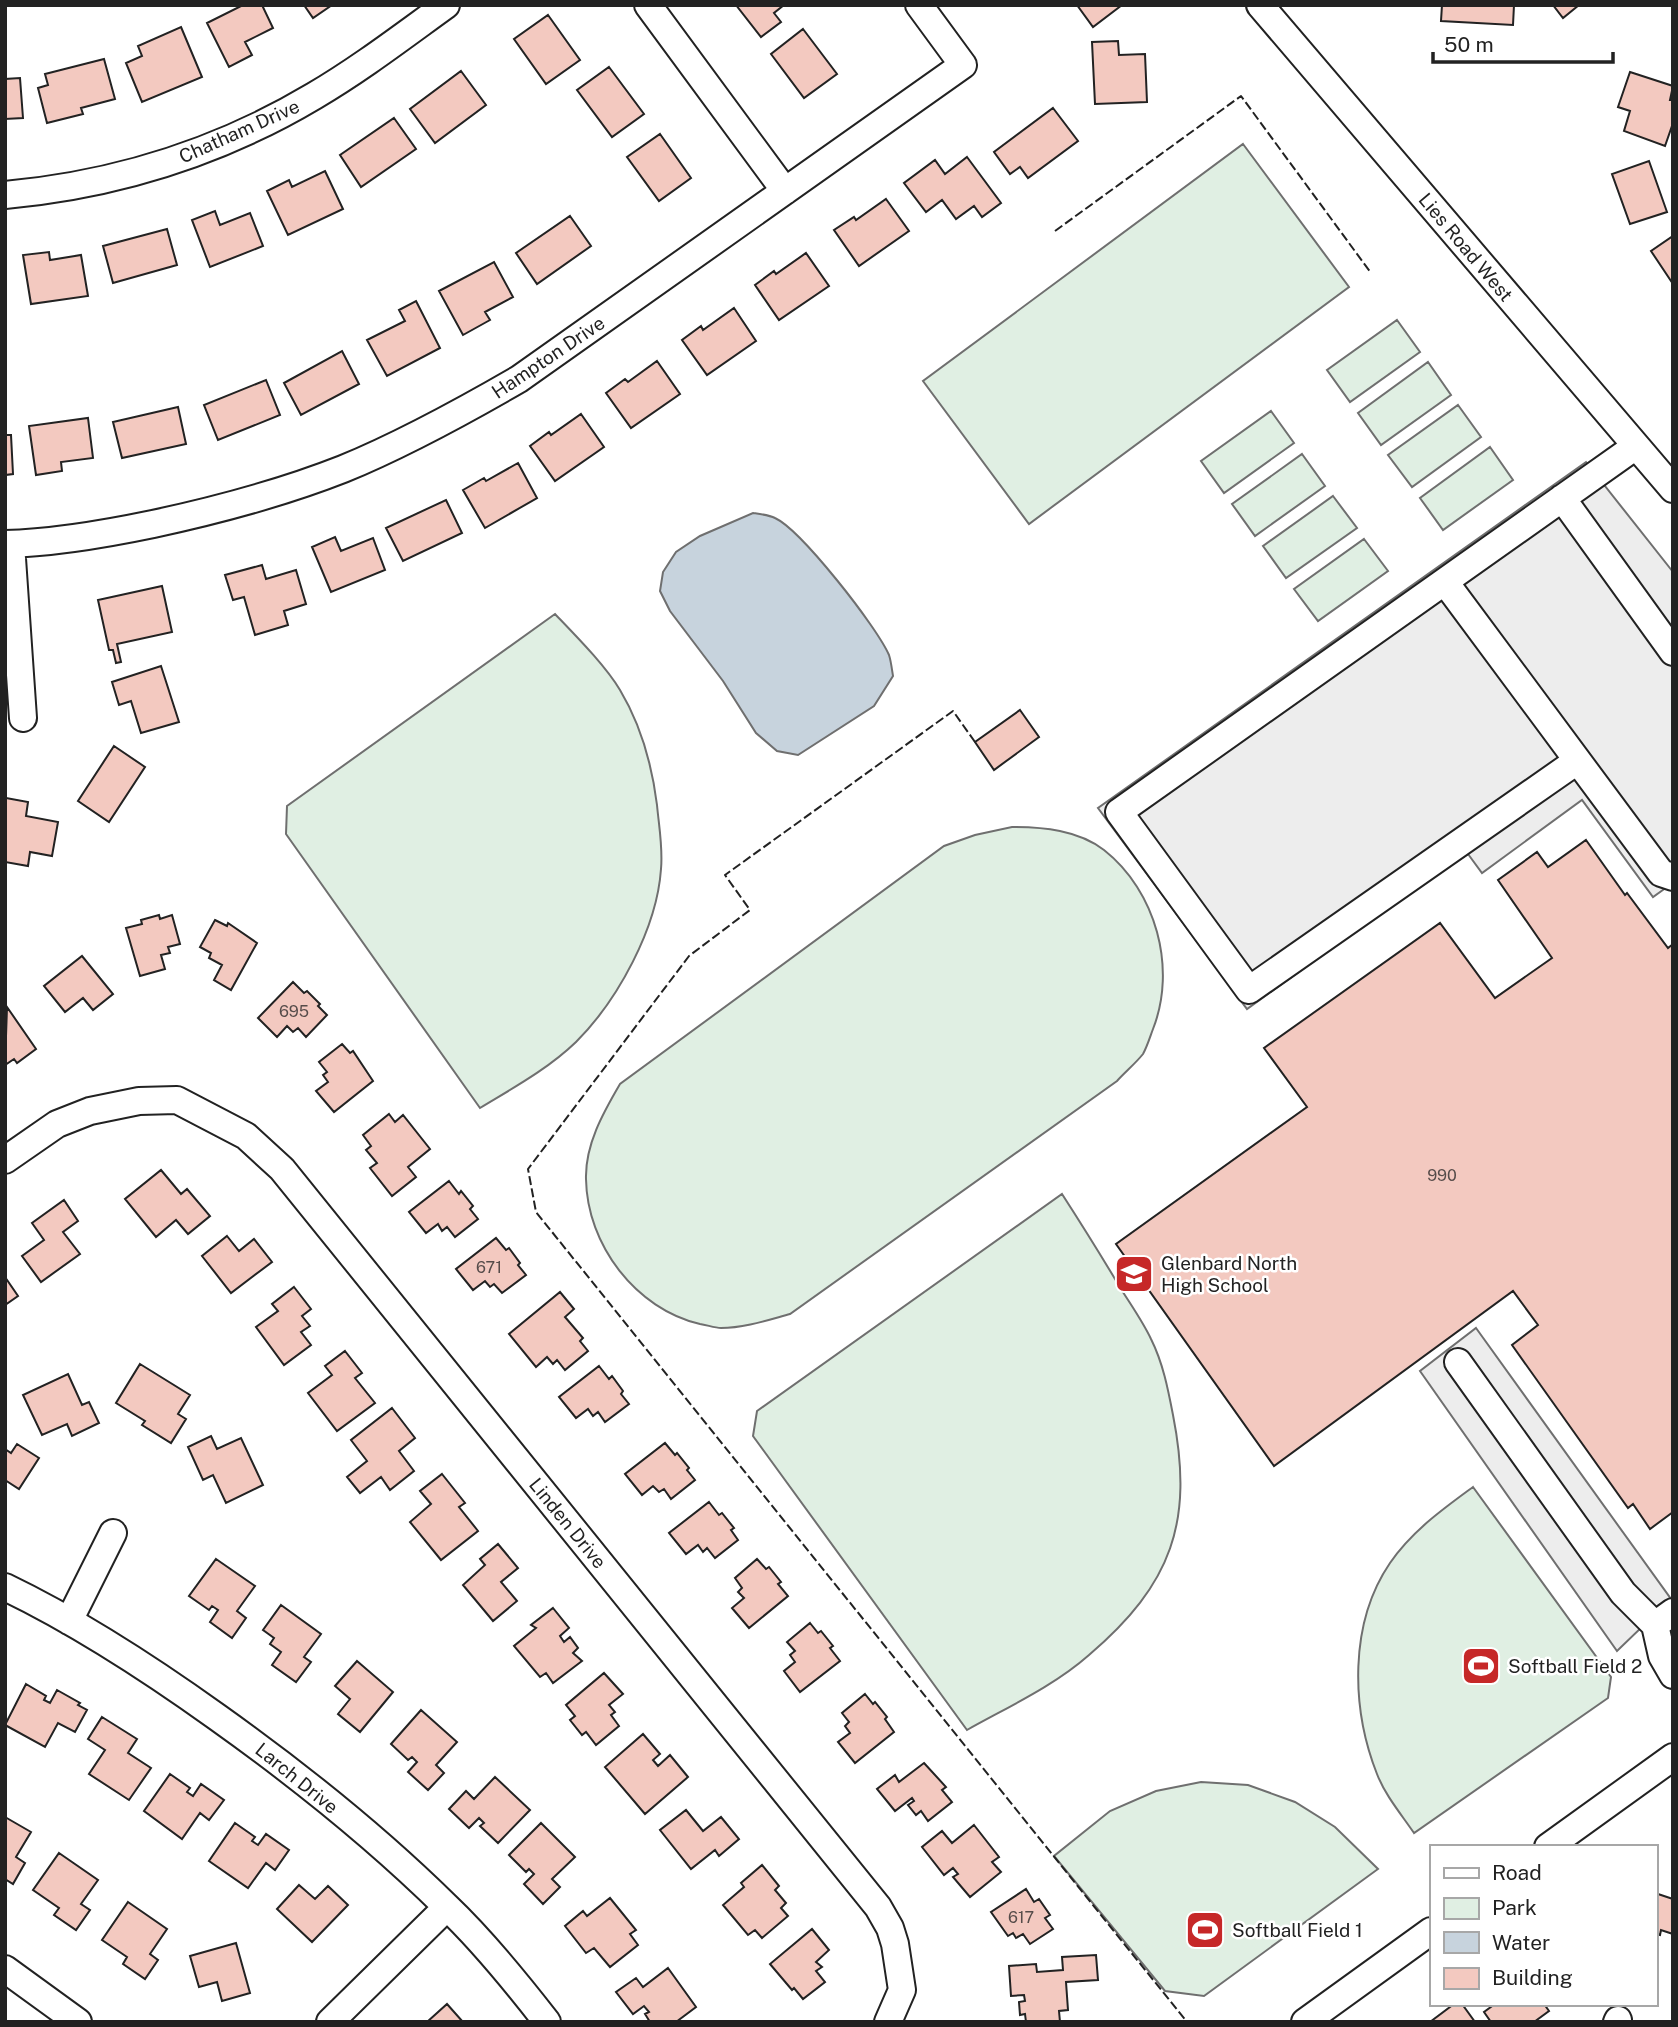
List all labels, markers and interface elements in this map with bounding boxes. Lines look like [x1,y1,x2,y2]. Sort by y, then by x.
scale bar [1433,21,1613,65]
text: 50 m [1444,32,1494,57]
street label: Chatham Drive [175,95,303,167]
street label: Lies Road West [1414,188,1518,306]
street label: Hampton Drive [487,311,609,403]
house number: 695 [279,1002,309,1021]
house number: 990 [1427,1166,1457,1185]
place label: Glenbard North High School [1161,1252,1297,1296]
school or university icon: Glenbard North High School [1113,1253,1155,1295]
house number: 671 [476,1258,502,1277]
street label: Linden Drive [525,1473,611,1573]
sports icon: Softball Field 2 [1460,1645,1502,1687]
place label: Softball Field 2 [1508,1655,1642,1677]
street label: Larch Drive [251,1738,343,1818]
legend [1430,1845,1657,2006]
text: Road [1492,1860,1542,1885]
text: Park [1492,1895,1537,1920]
house number: 617 [1008,1908,1034,1927]
sports icon: Softball Field 1 [1184,1909,1226,1951]
place label: Softball Field 1 [1232,1919,1363,1941]
text: Water [1492,1930,1550,1955]
text: Building [1492,1965,1573,1990]

